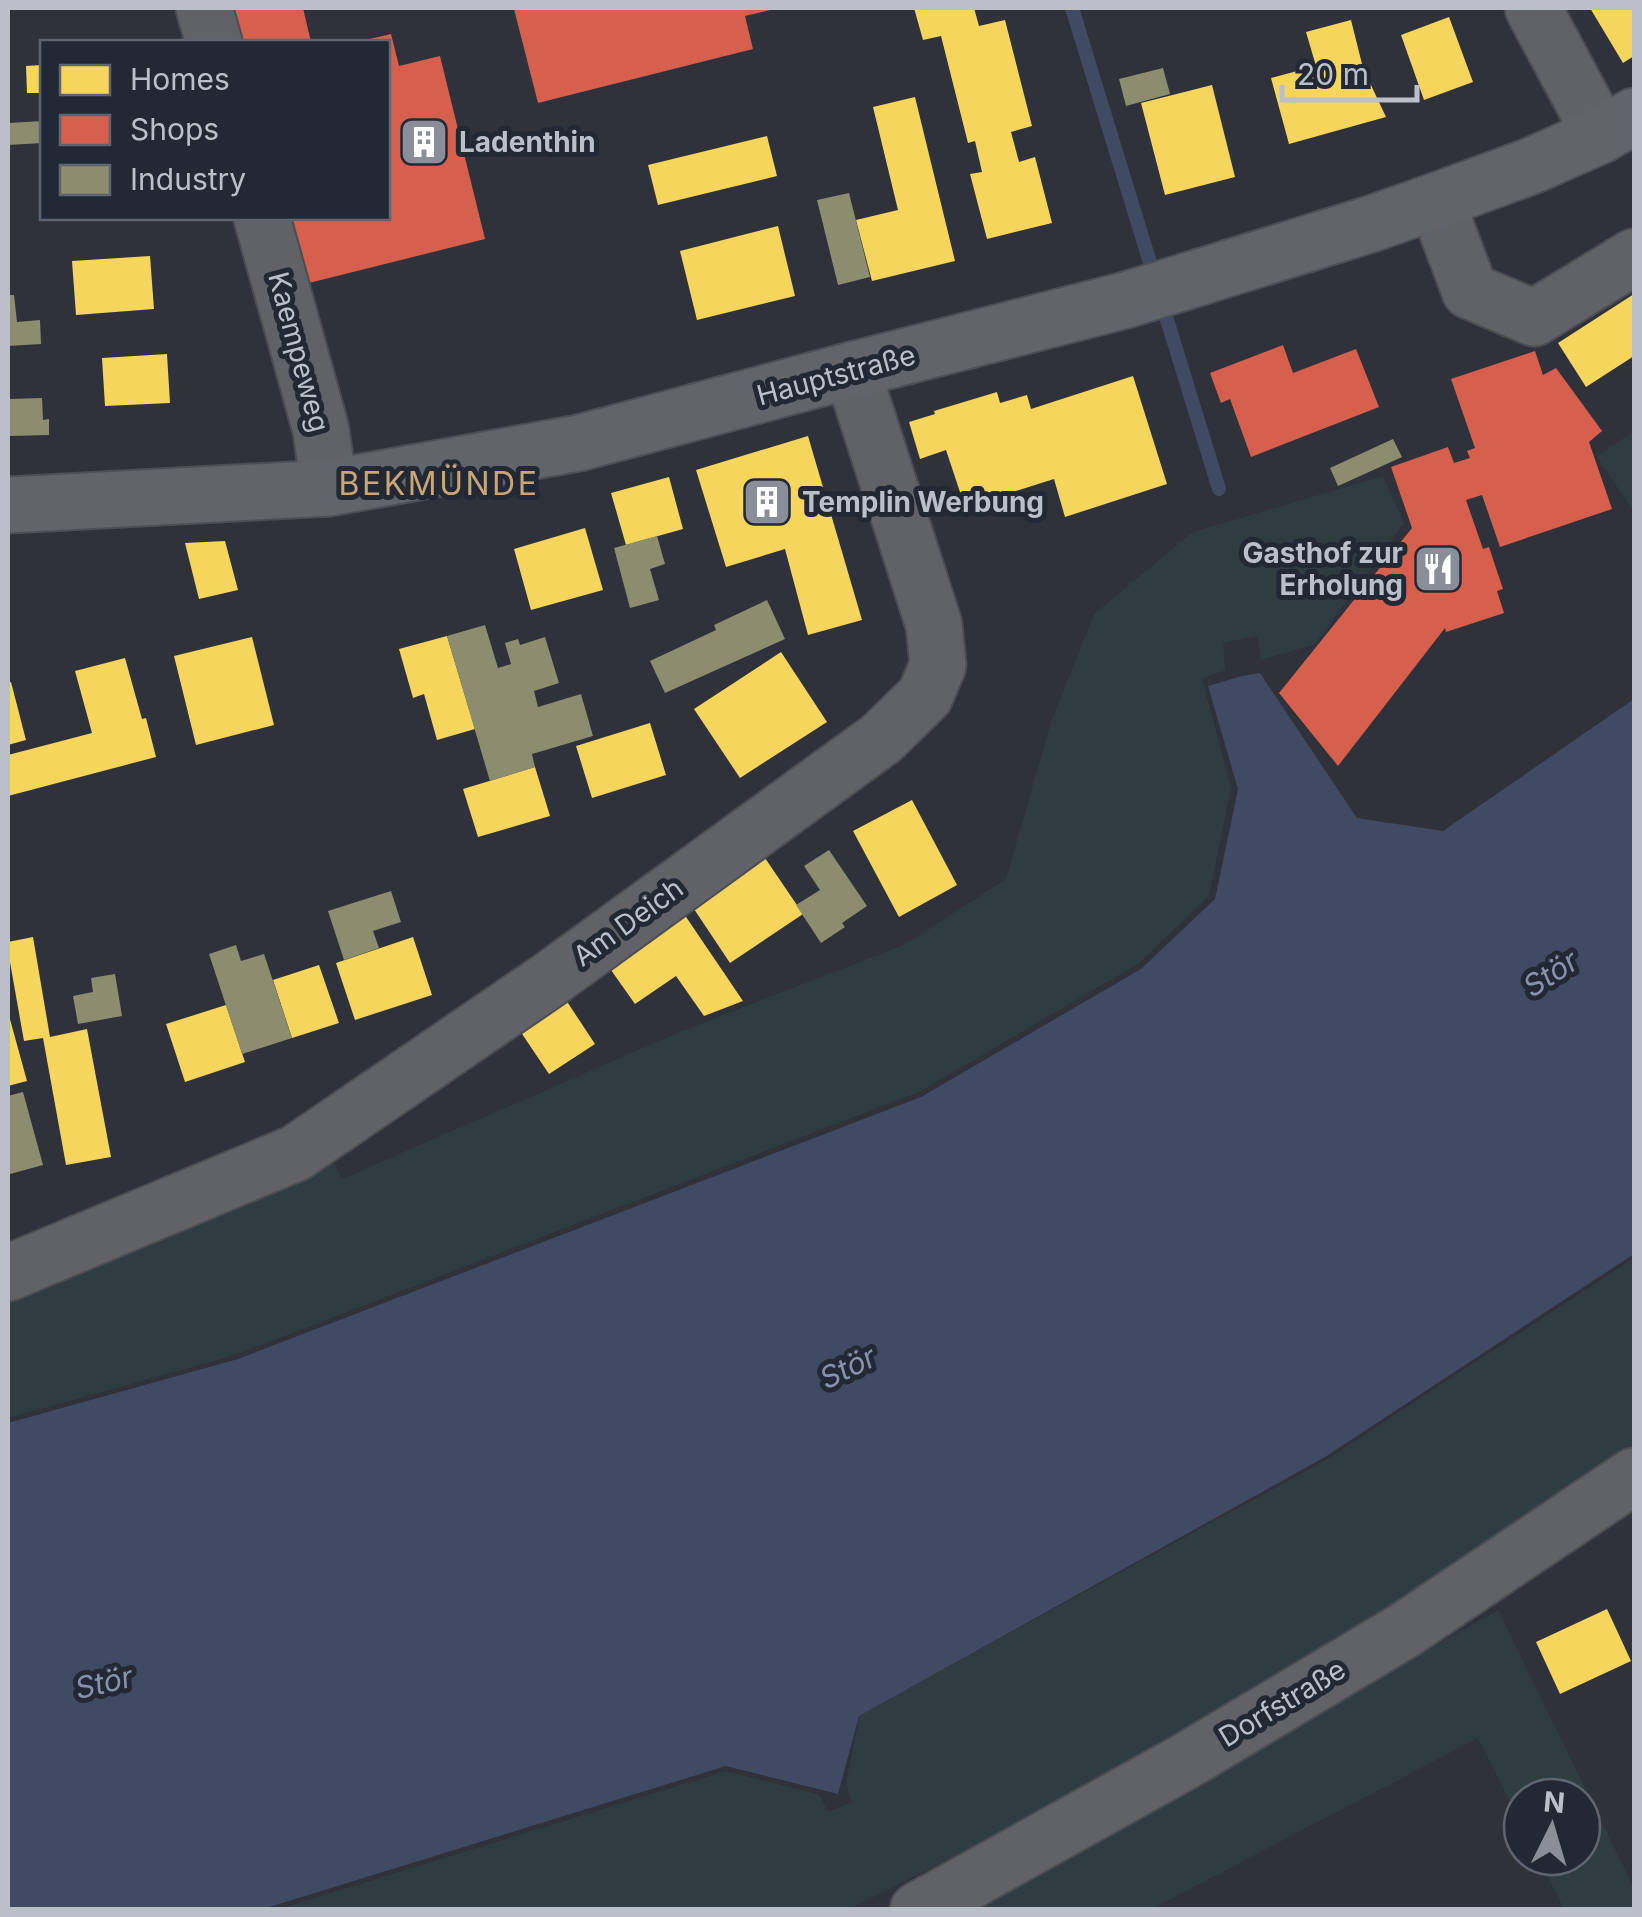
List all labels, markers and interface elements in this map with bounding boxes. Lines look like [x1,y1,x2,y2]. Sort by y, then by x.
legend [40,40,390,220]
scale bar [1282,40,1417,102]
text: 20 m [1297,56,1369,92]
text: Homes [130,61,230,97]
text: Shops [130,111,219,147]
building icon: Ladenthin [398,116,450,168]
place label: Ladenthin [459,125,596,159]
text: Industry [130,161,246,197]
street label: Kaempeweg [261,268,337,436]
street label: Hauptstraße [753,337,919,413]
district label: BEKMÜNDE [339,464,539,503]
building icon: Templin Werbung [741,476,793,528]
place label: Templin Werbung [802,485,1044,519]
place label: Gasthof zur Erholung [1242,536,1403,602]
restaurant icon: Gasthof zur Erholung [1412,543,1464,595]
street label: Am Deich [566,871,690,973]
water label: Stör [1516,942,1585,1004]
water label: Stör [814,1338,882,1396]
street label: Dorfstraße [1213,1652,1351,1754]
water label: Stör [71,1658,137,1706]
north arrow [1502,1777,1602,1877]
text: N [1542,1784,1566,1820]

